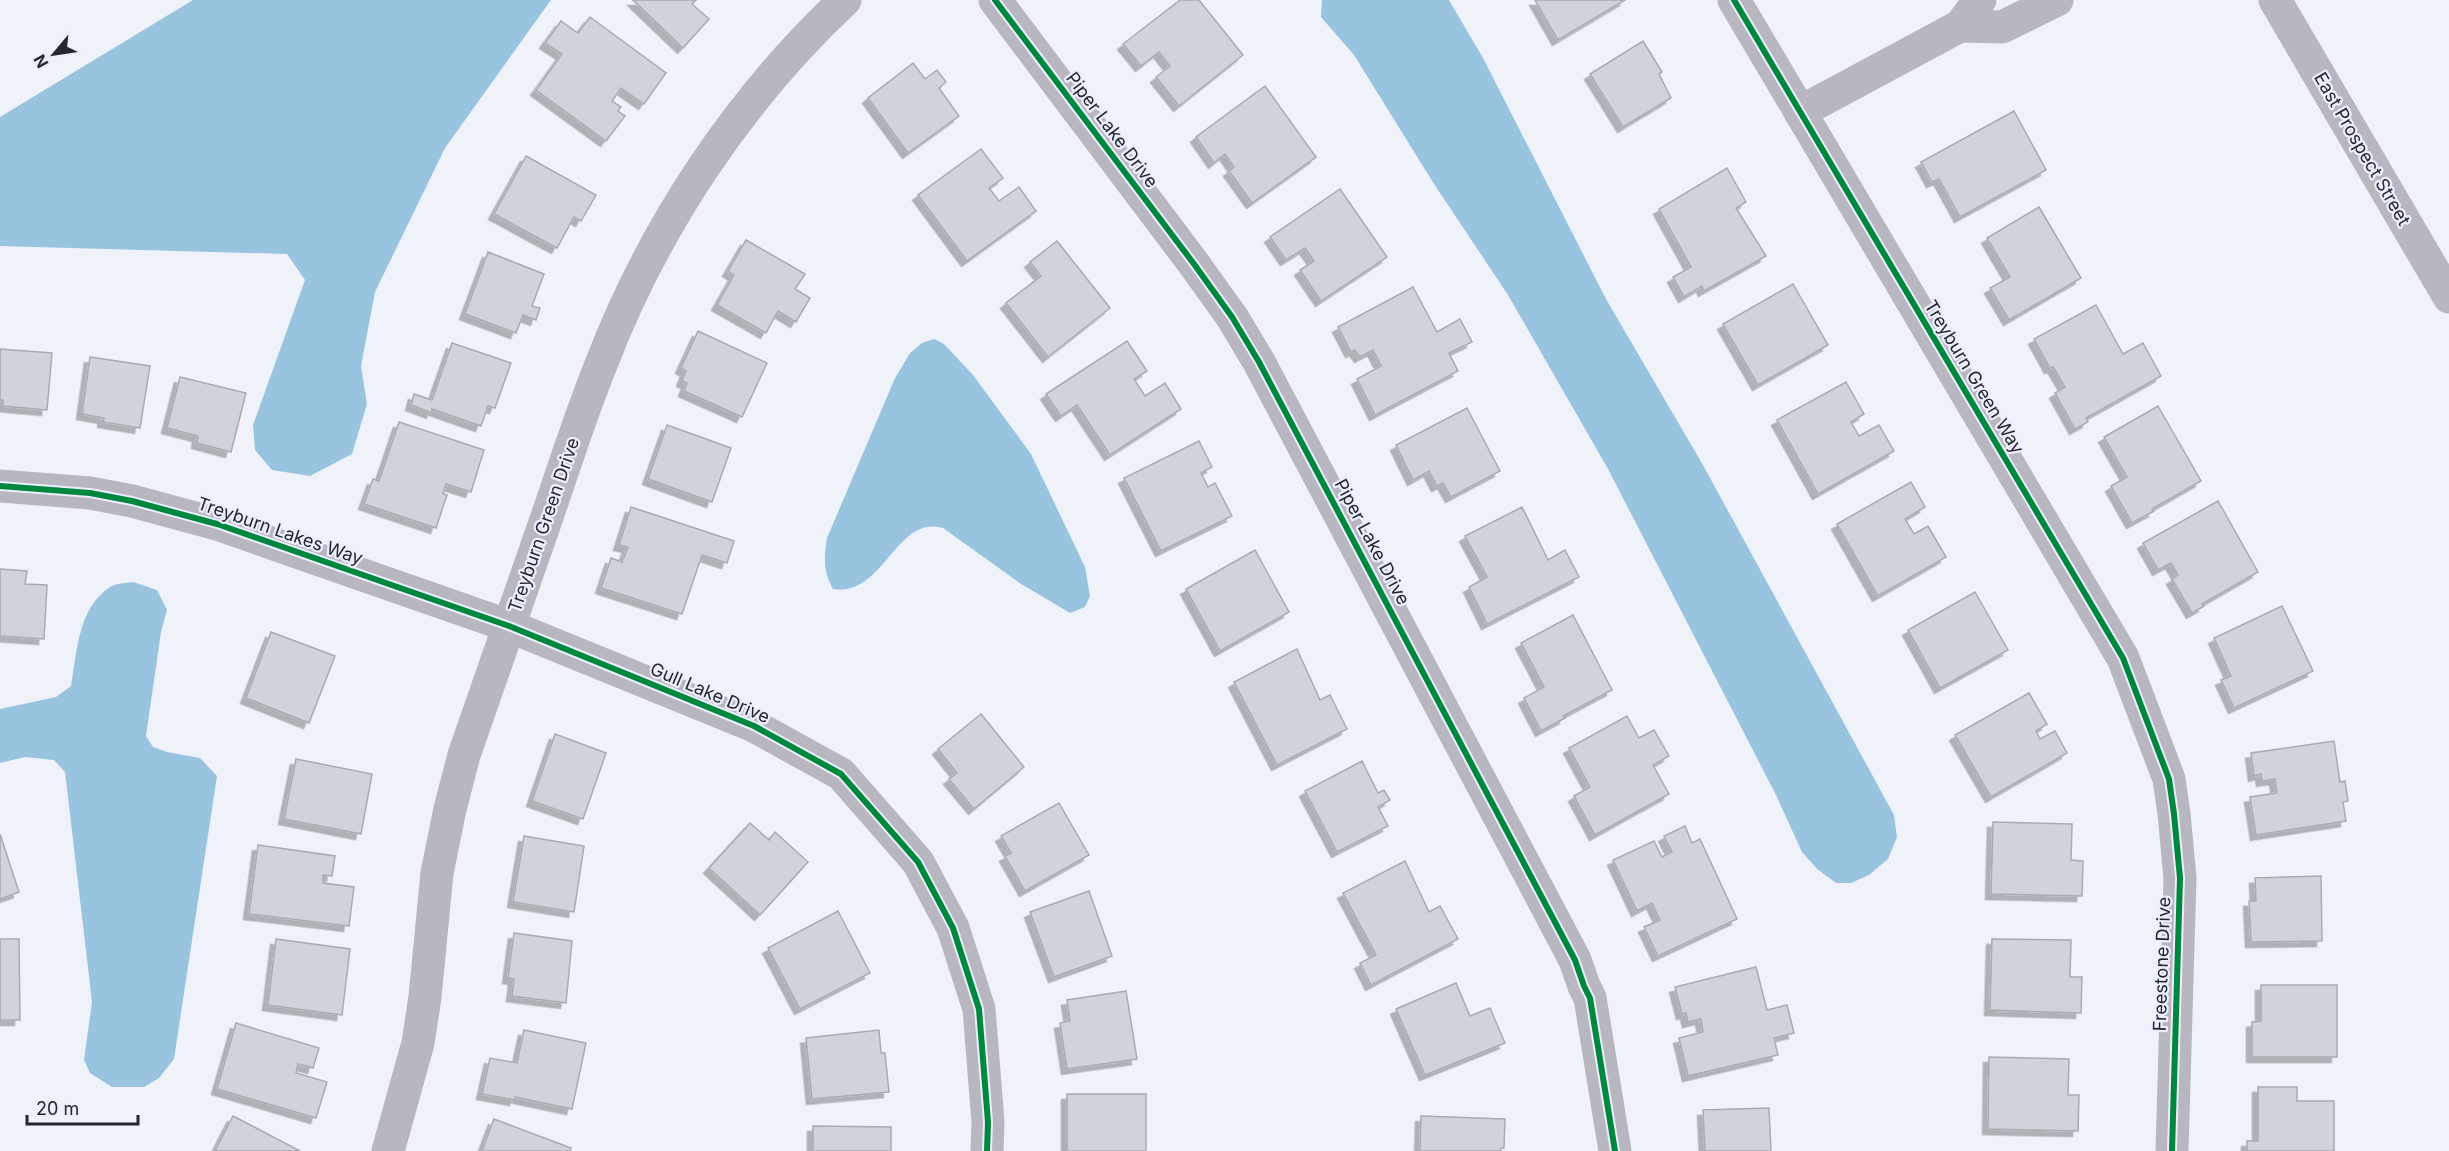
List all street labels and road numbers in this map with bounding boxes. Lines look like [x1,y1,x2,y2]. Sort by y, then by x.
street label: Piper Lake Drive [1062,68,1163,192]
street label: East Prospect Street [2310,69,2415,229]
street label: Treyburn Green Way [1920,296,2029,457]
street label: Treyburn Green Drive [504,435,583,615]
street label: Piper Lake Drive [1330,475,1414,608]
street label: Treyburn Lakes Way [195,492,366,569]
street label: Gull Lake Drive [647,658,773,727]
street label: Freestone Drive [2149,896,2174,1032]

